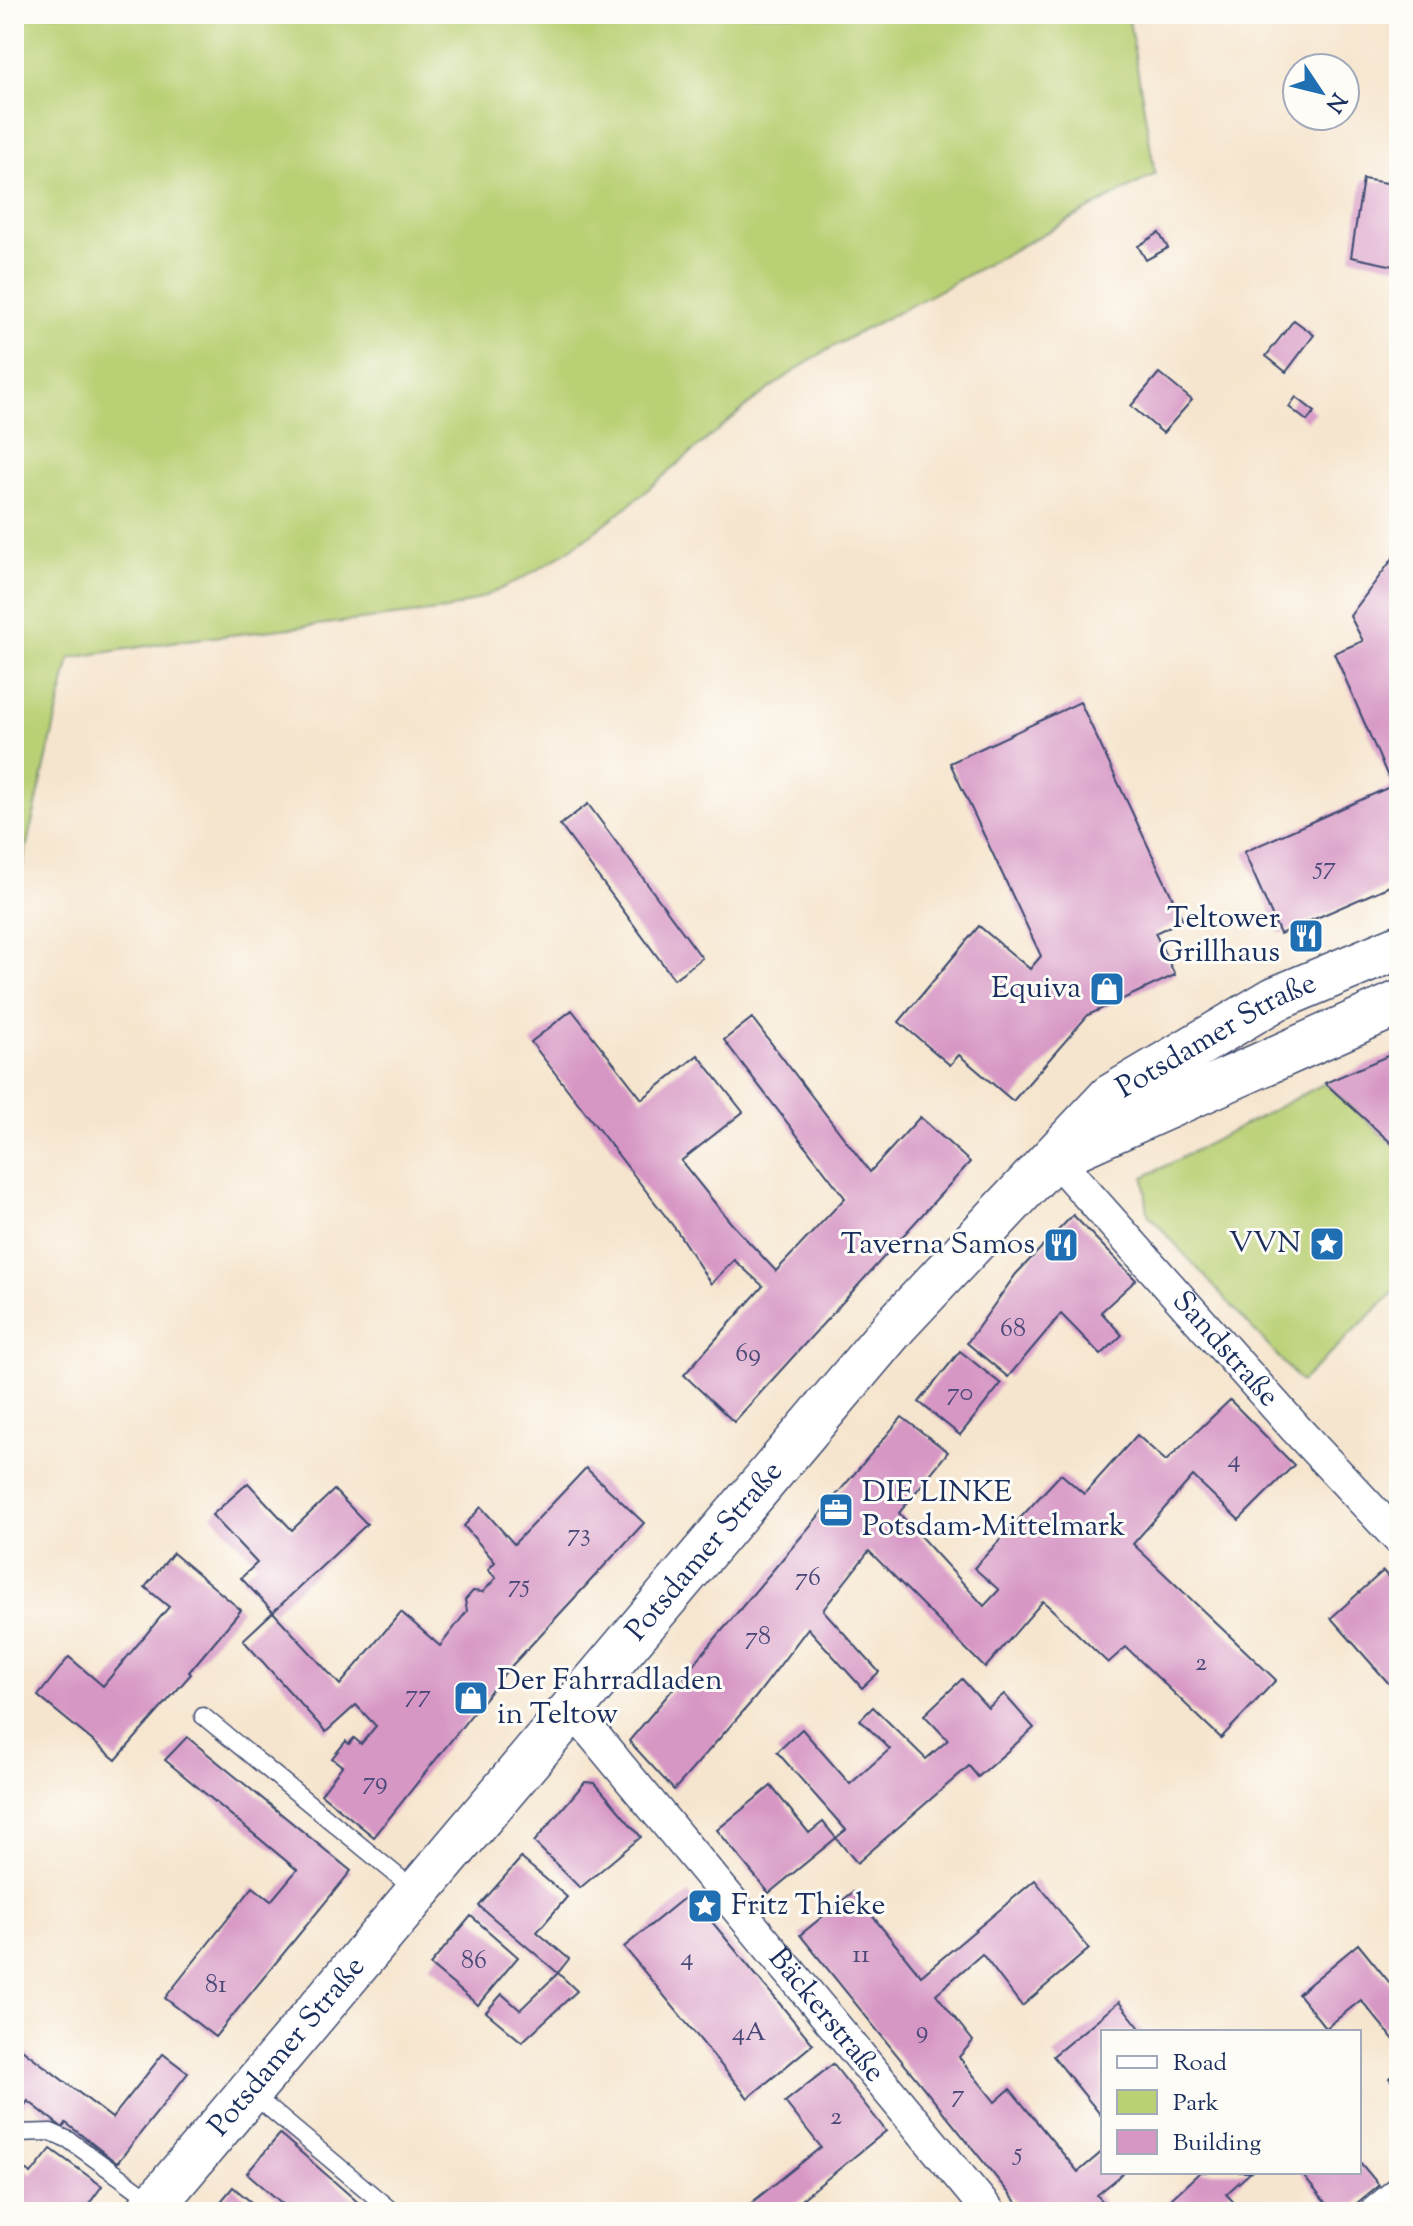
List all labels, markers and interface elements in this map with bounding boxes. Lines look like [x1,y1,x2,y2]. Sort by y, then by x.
north arrow [1281,52,1361,132]
text: N [1317,85,1353,118]
house number: 57 [1312,849,1336,886]
place label: Teltower Grillhaus [1159,898,1280,975]
restaurant icon: Teltower Grillhaus [1287,917,1325,955]
street label: Potsdamer Straße [1109,963,1323,1110]
place label: Equiva [991,968,1081,1011]
shop icon: Equiva [1088,970,1126,1008]
place label: VVN [1229,1223,1301,1266]
place label: Taverna Samos [841,1224,1035,1267]
place icon: VVN [1308,1225,1346,1263]
restaurant icon: Taverna Samos [1042,1226,1080,1264]
street label: Sandstraße [1162,1282,1289,1417]
house number: 68 [1000,1311,1026,1348]
house number: 69 [735,1336,761,1373]
house number: 70 [947,1375,973,1412]
house number: 4 [1227,1442,1241,1479]
street label: Potsdamer Straße [616,1452,794,1651]
place label: DIE LINKE Potsdam-Mittelmark [862,1472,1125,1549]
office icon: DIE LINKE Potsdam-Mittelmark [817,1491,855,1529]
house number: 73 [567,1516,591,1553]
house number: 76 [795,1560,821,1597]
house number: 75 [508,1567,530,1604]
house number: 78 [745,1619,771,1656]
house number: 2 [1195,1645,1207,1682]
place label: Der Fahrradladen in Teltow [497,1660,723,1737]
house number: 77 [405,1677,431,1714]
shop icon: Der Fahrradladen in Teltow [452,1679,490,1717]
house number: 79 [362,1764,388,1801]
place label: Fritz Thieke [731,1885,885,1928]
place icon: Fritz Thieke [686,1887,724,1925]
house number: 11 [852,1937,870,1974]
street label: Bäckerstraße [757,1939,895,2092]
house number: 4 [680,1940,694,1977]
house number: 86 [461,1943,487,1980]
street label: Potsdamer Straße [199,1947,376,2146]
house number: 81 [205,1967,227,2004]
house number: 9 [916,2013,928,2050]
house number: 4A [732,2015,766,2052]
legend [1101,2030,1361,2174]
text: Road [1173,2047,1227,2081]
house number: 7 [951,2077,965,2114]
text: Park [1173,2087,1219,2121]
house number: 2 [830,2099,842,2136]
text: Building [1173,2127,1262,2161]
house number: 5 [1012,2135,1023,2172]

